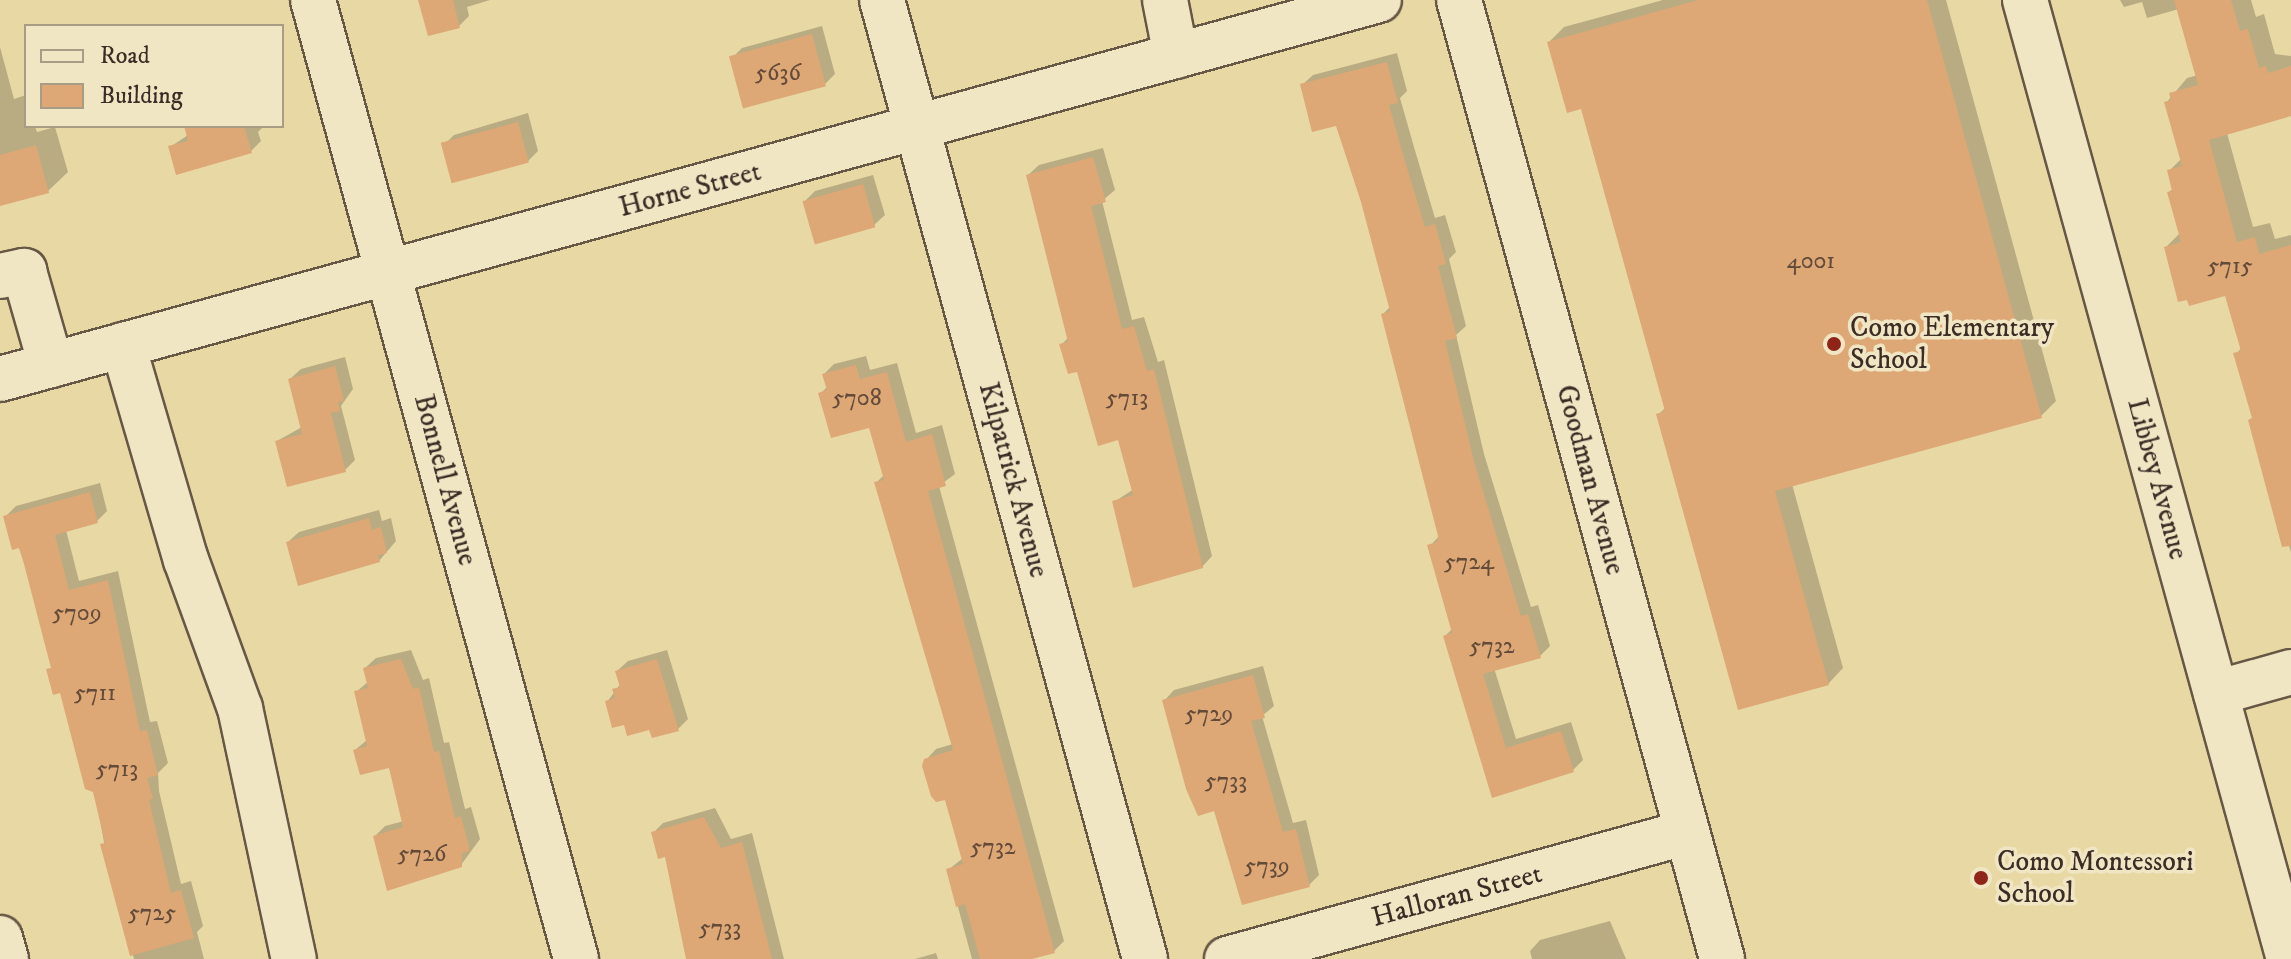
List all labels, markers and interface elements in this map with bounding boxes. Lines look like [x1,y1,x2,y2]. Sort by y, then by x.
legend [24,24,284,128]
text: Road [100,41,150,71]
house number: 5636 [755,60,801,88]
text: Building [100,81,183,111]
street label: Horne Street [615,155,765,225]
house number: 4001 [1787,248,1835,276]
house number: 5715 [2207,253,2253,281]
place label: Como Elementary School [1850,311,2054,377]
marker: Como Elementary School [1825,335,1843,353]
street label: Kilpatrick Avenue [971,379,1055,581]
street label: Goodman Avenue [1549,381,1631,579]
house number: 5708 [832,385,882,413]
house number: 5713 [1106,385,1148,413]
street label: Bonnell Avenue [406,391,484,569]
street label: Libbey Avenue [2119,395,2195,563]
house number: 5724 [1444,549,1494,577]
house number: 5709 [52,600,102,628]
house number: 5732 [1469,633,1515,661]
house number: 5711 [74,680,116,708]
house number: 5729 [1185,701,1233,729]
house number: 5713 [96,756,138,784]
house number: 5733 [1205,768,1247,796]
house number: 5732 [970,834,1016,862]
house number: 5726 [398,841,446,869]
place label: Como Montessori School [1997,845,2194,911]
house number: 5739 [1244,853,1290,881]
street label: Halloran Street [1368,857,1546,935]
marker: Como Montessori School [1972,869,1990,887]
house number: 5725 [128,900,176,928]
house number: 5733 [699,915,741,943]

